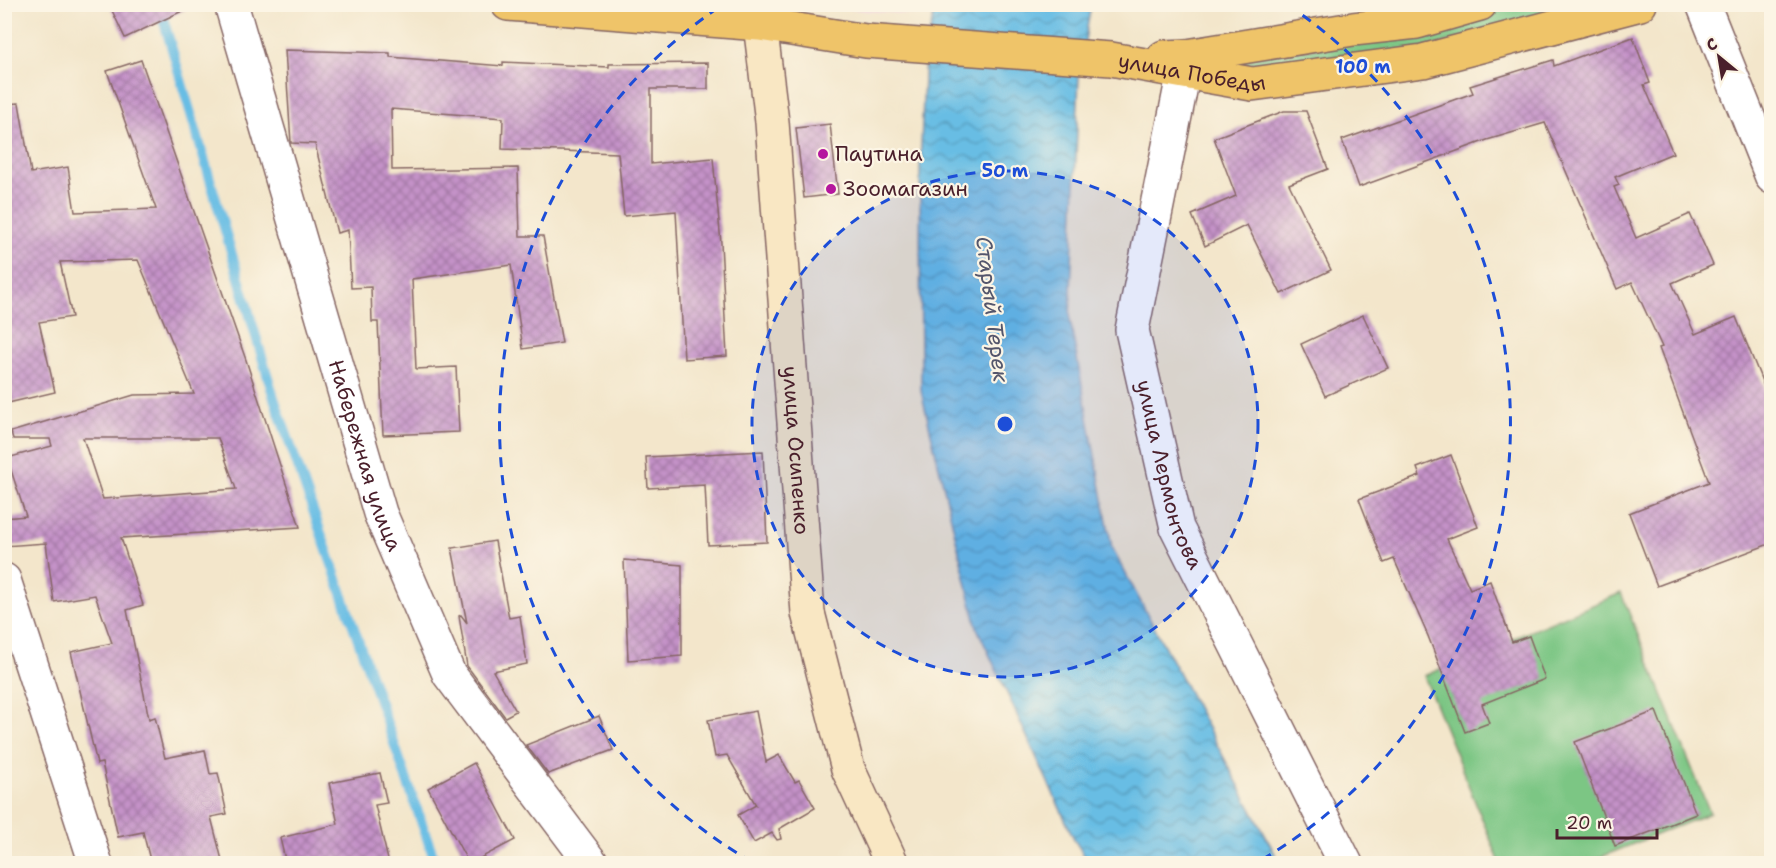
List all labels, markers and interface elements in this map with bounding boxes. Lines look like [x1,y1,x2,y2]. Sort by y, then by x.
north arrow [1689,27,1749,87]
text: С [1702,33,1721,56]
street label: улица Победы [1116,47,1267,98]
text: 100 m [1335,55,1391,79]
place label: Паутина [835,140,923,168]
marker: Паутина [816,147,830,161]
text: 50 m [982,159,1029,183]
place label: Зоомагазин [843,175,968,203]
marker: Зоомагазин [824,182,838,196]
water label: Старый Терек [969,234,1016,384]
street label: Набережная улица [322,356,409,556]
street label: улица Осипенко [776,365,816,536]
street label: улица Лермонтова [1130,377,1210,574]
centre of rings [995,414,1015,434]
scale bar [1557,802,1658,840]
text: 20 m [1566,811,1612,835]

